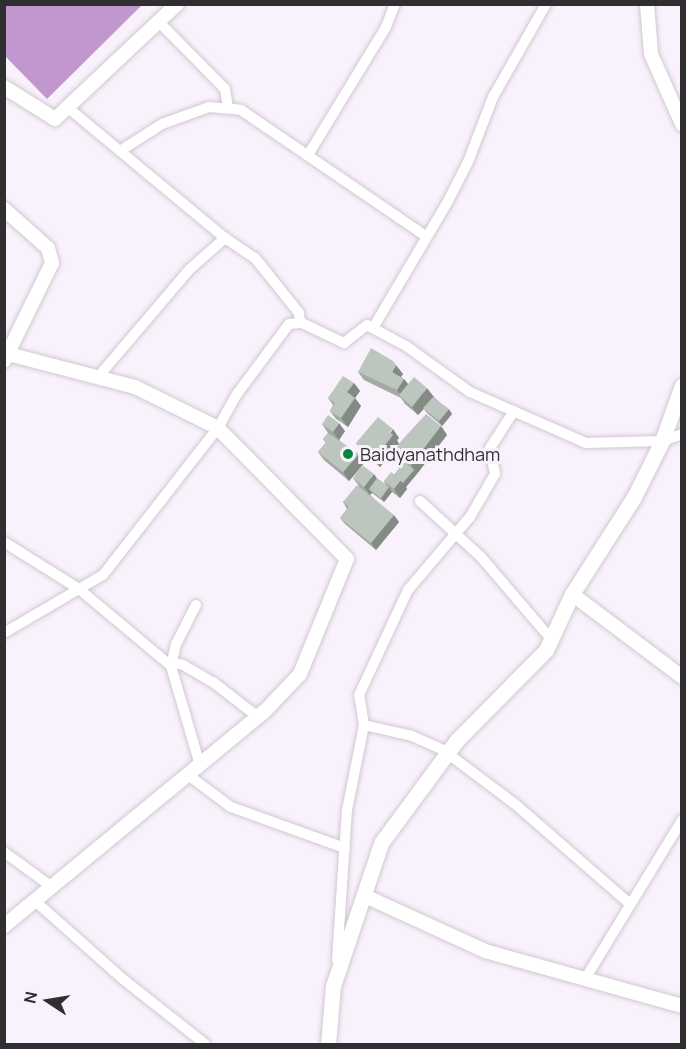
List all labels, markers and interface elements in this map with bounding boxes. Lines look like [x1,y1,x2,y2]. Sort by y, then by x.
place label: Baidyanathdham [360,443,500,465]
marker: Baidyanathdham [341,447,355,461]
north arrow [18,971,78,1031]
text: N [18,989,42,1005]

